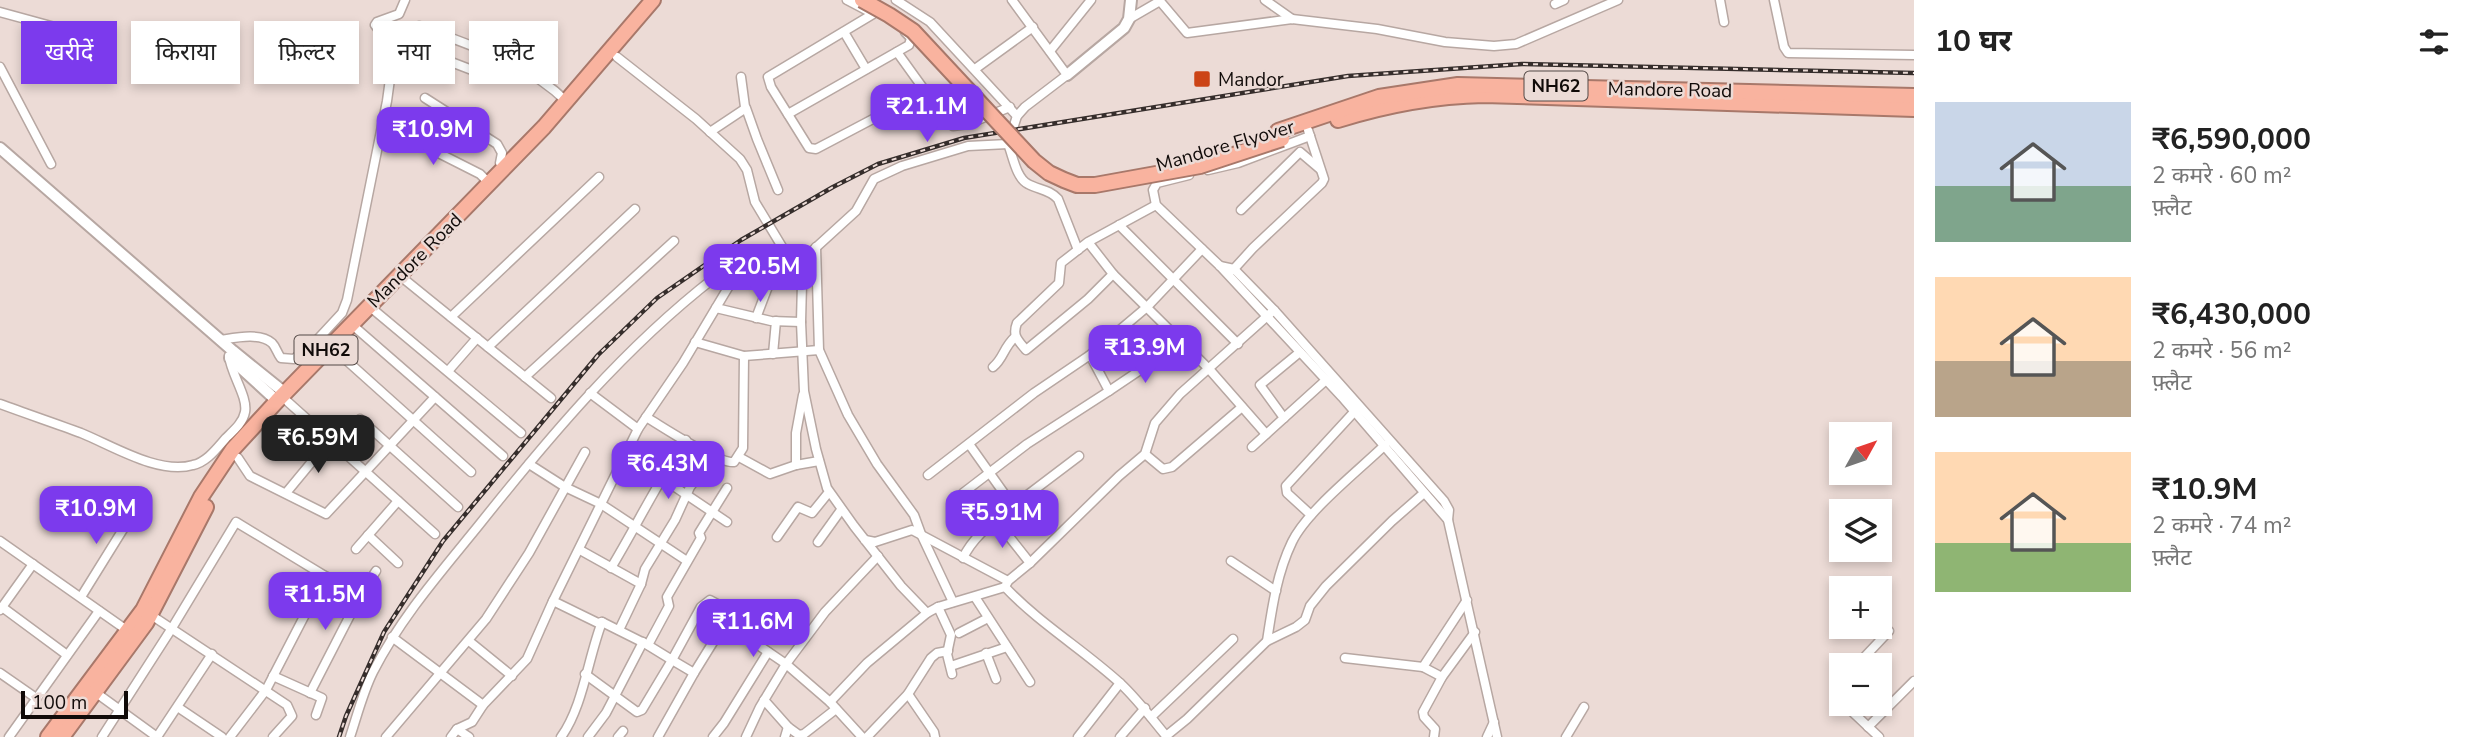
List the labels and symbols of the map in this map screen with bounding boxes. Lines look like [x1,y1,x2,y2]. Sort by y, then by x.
place label: Mandor [1218,67,1284,93]
marker: Mandor [1192,69,1212,89]
road number: NH62 [1524,72,1588,100]
street label: Mandore Road [1607,76,1733,104]
pin: ₹21.1M [870,85,984,144]
pin: ₹10.9M [376,108,490,167]
street label: Mandore Flyover [1153,114,1298,178]
street label: Mandore Road [361,207,468,314]
pin: ₹20.5M [703,244,817,304]
pin: ₹13.9M [1088,326,1202,385]
road number: NH62 [294,336,358,364]
pin: ₹6.59M [261,416,375,475]
north arrow [1829,422,1892,485]
pin: ₹6.43M [611,442,725,501]
pin: ₹10.9M [39,486,153,546]
pin: ₹5.91M [945,490,1059,550]
pin: ₹11.5M [268,572,382,632]
pin: ₹11.6M [696,600,810,659]
scale bar [21,688,128,720]

